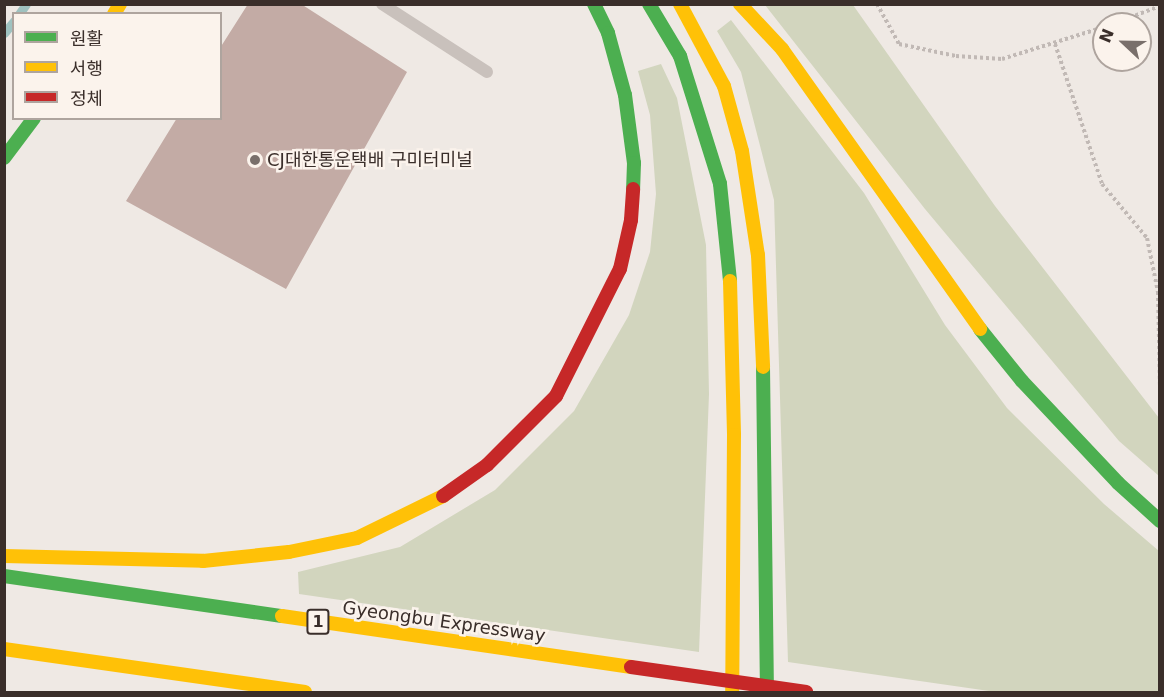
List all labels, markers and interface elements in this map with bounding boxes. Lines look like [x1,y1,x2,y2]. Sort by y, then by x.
legend [12,12,222,120]
north arrow [1092,12,1152,72]
text: N [1095,26,1118,46]
text: 원활 [70,28,103,49]
text: 서행 [70,58,103,79]
text: 정체 [70,88,103,109]
place label: CJ대한통운택배 구미터미널 [267,149,473,171]
marker: CJ대한통운택배 구미터미널 [248,153,262,167]
street label: Gyeongbu Expressway [341,597,547,647]
road number: 1 [306,609,330,635]

